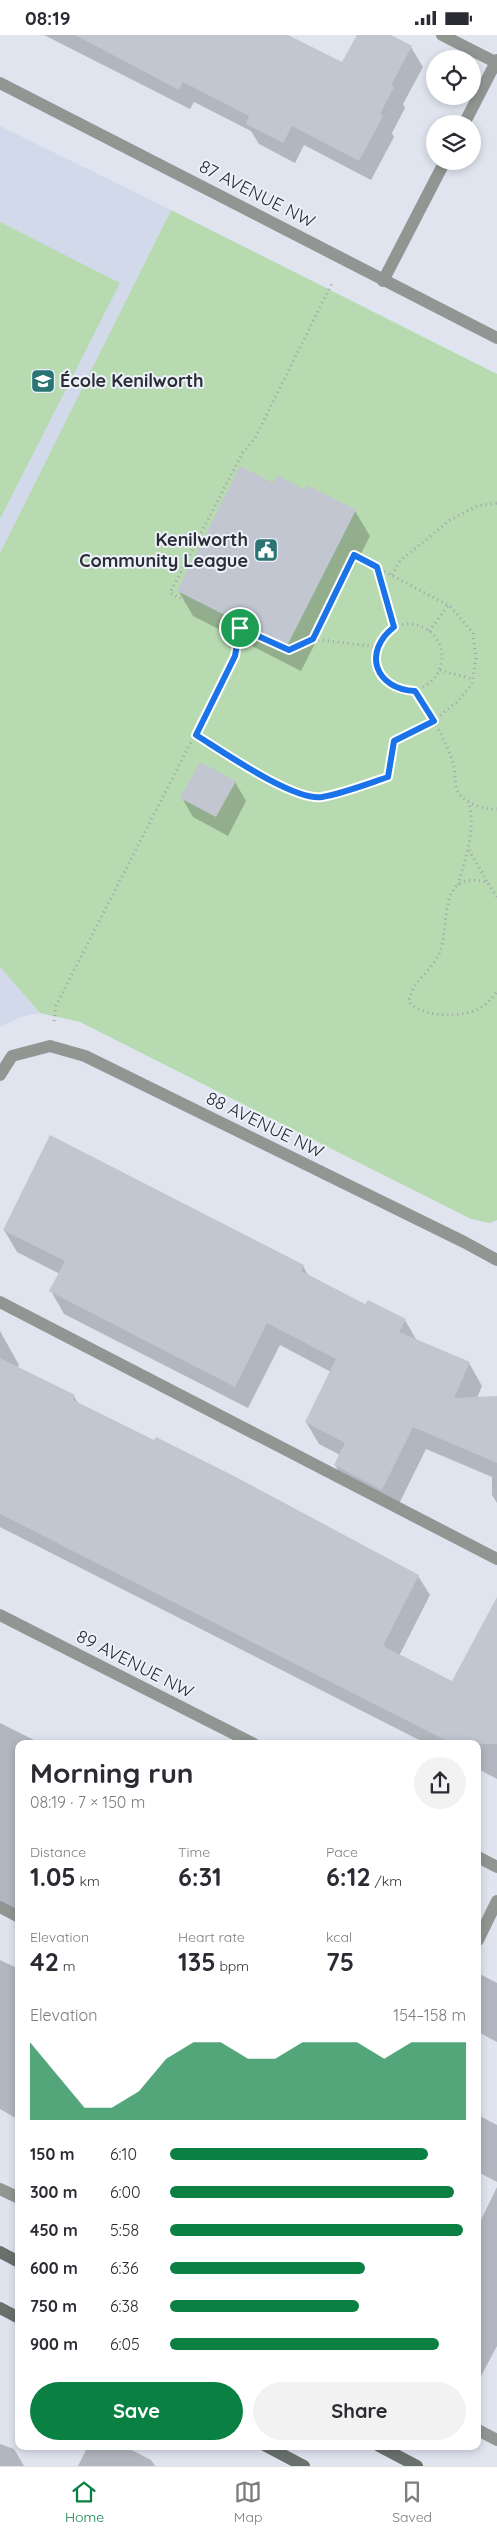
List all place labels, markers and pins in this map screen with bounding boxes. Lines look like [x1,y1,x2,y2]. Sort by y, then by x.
school or university icon: École Kenilworth [30,368,56,394]
place label: École Kenilworth [60,369,204,392]
place label: Kenilworth Community League [79,528,248,572]
public building icon: Kenilworth Community League [253,537,279,563]
pin [219,607,261,649]

